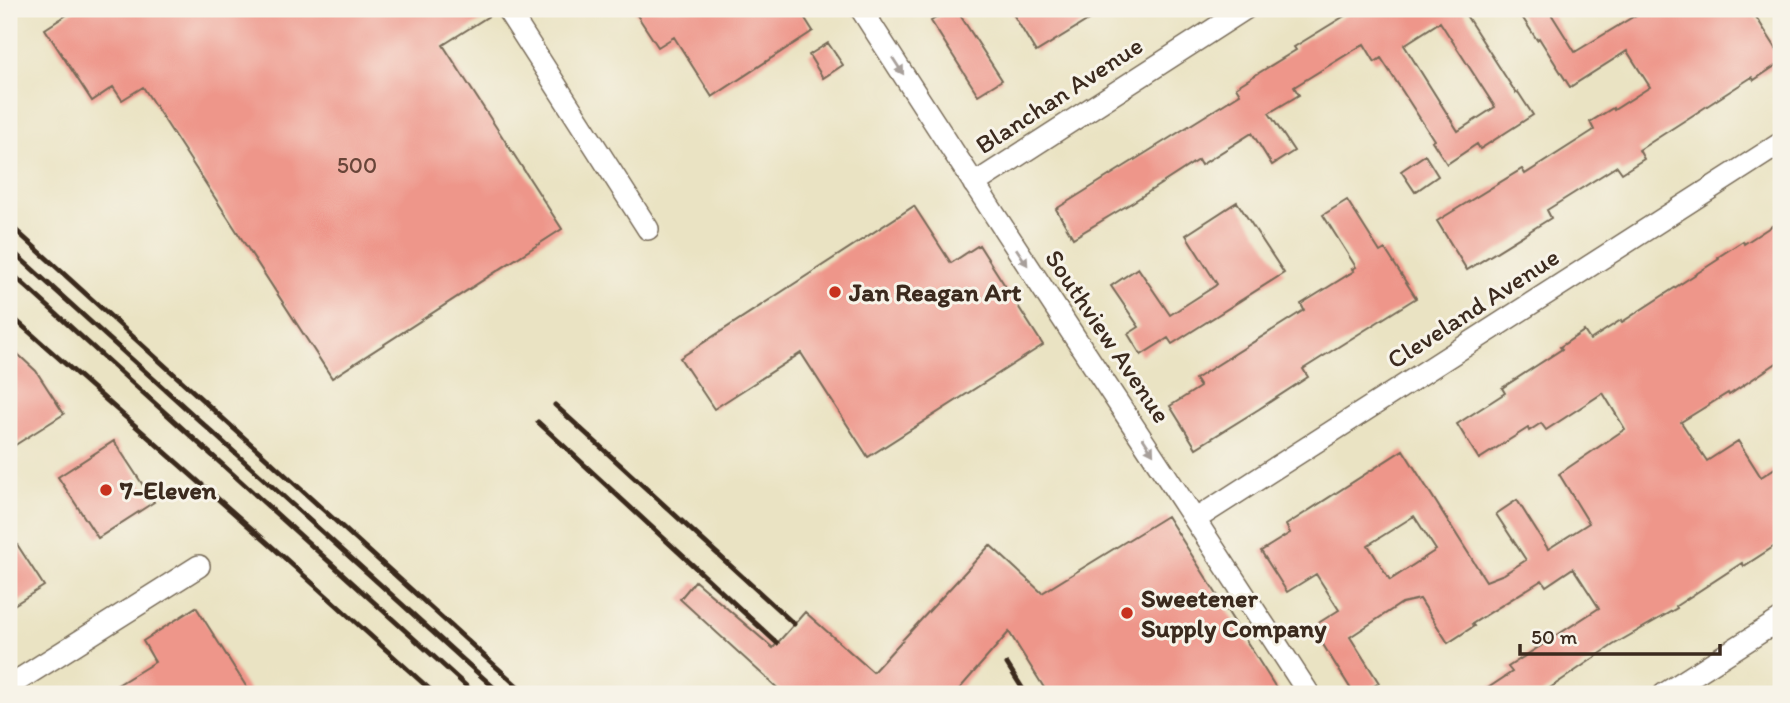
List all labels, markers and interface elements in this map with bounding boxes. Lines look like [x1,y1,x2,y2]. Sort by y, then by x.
street label: Blanchan Avenue [969,29,1149,161]
one-way arrow [891,56,904,76]
house number: 500 [337,151,377,179]
street label: Cleveland Avenue [1381,240,1565,376]
street label: Southview Avenue [1038,243,1178,429]
one-way arrow [1015,247,1028,266]
place label: Jan Reagan Art [848,276,1022,308]
marker: Jan Reagan Art [827,284,843,300]
one-way arrow [1141,436,1154,456]
place label: 7-Eleven [119,474,217,506]
marker: 7-Eleven [98,482,114,498]
place label: Sweetener Supply Company [1141,582,1327,644]
marker: Sweetener Supply Company [1119,605,1135,621]
scale bar [1520,612,1720,656]
text: 50 m [1531,624,1578,649]

